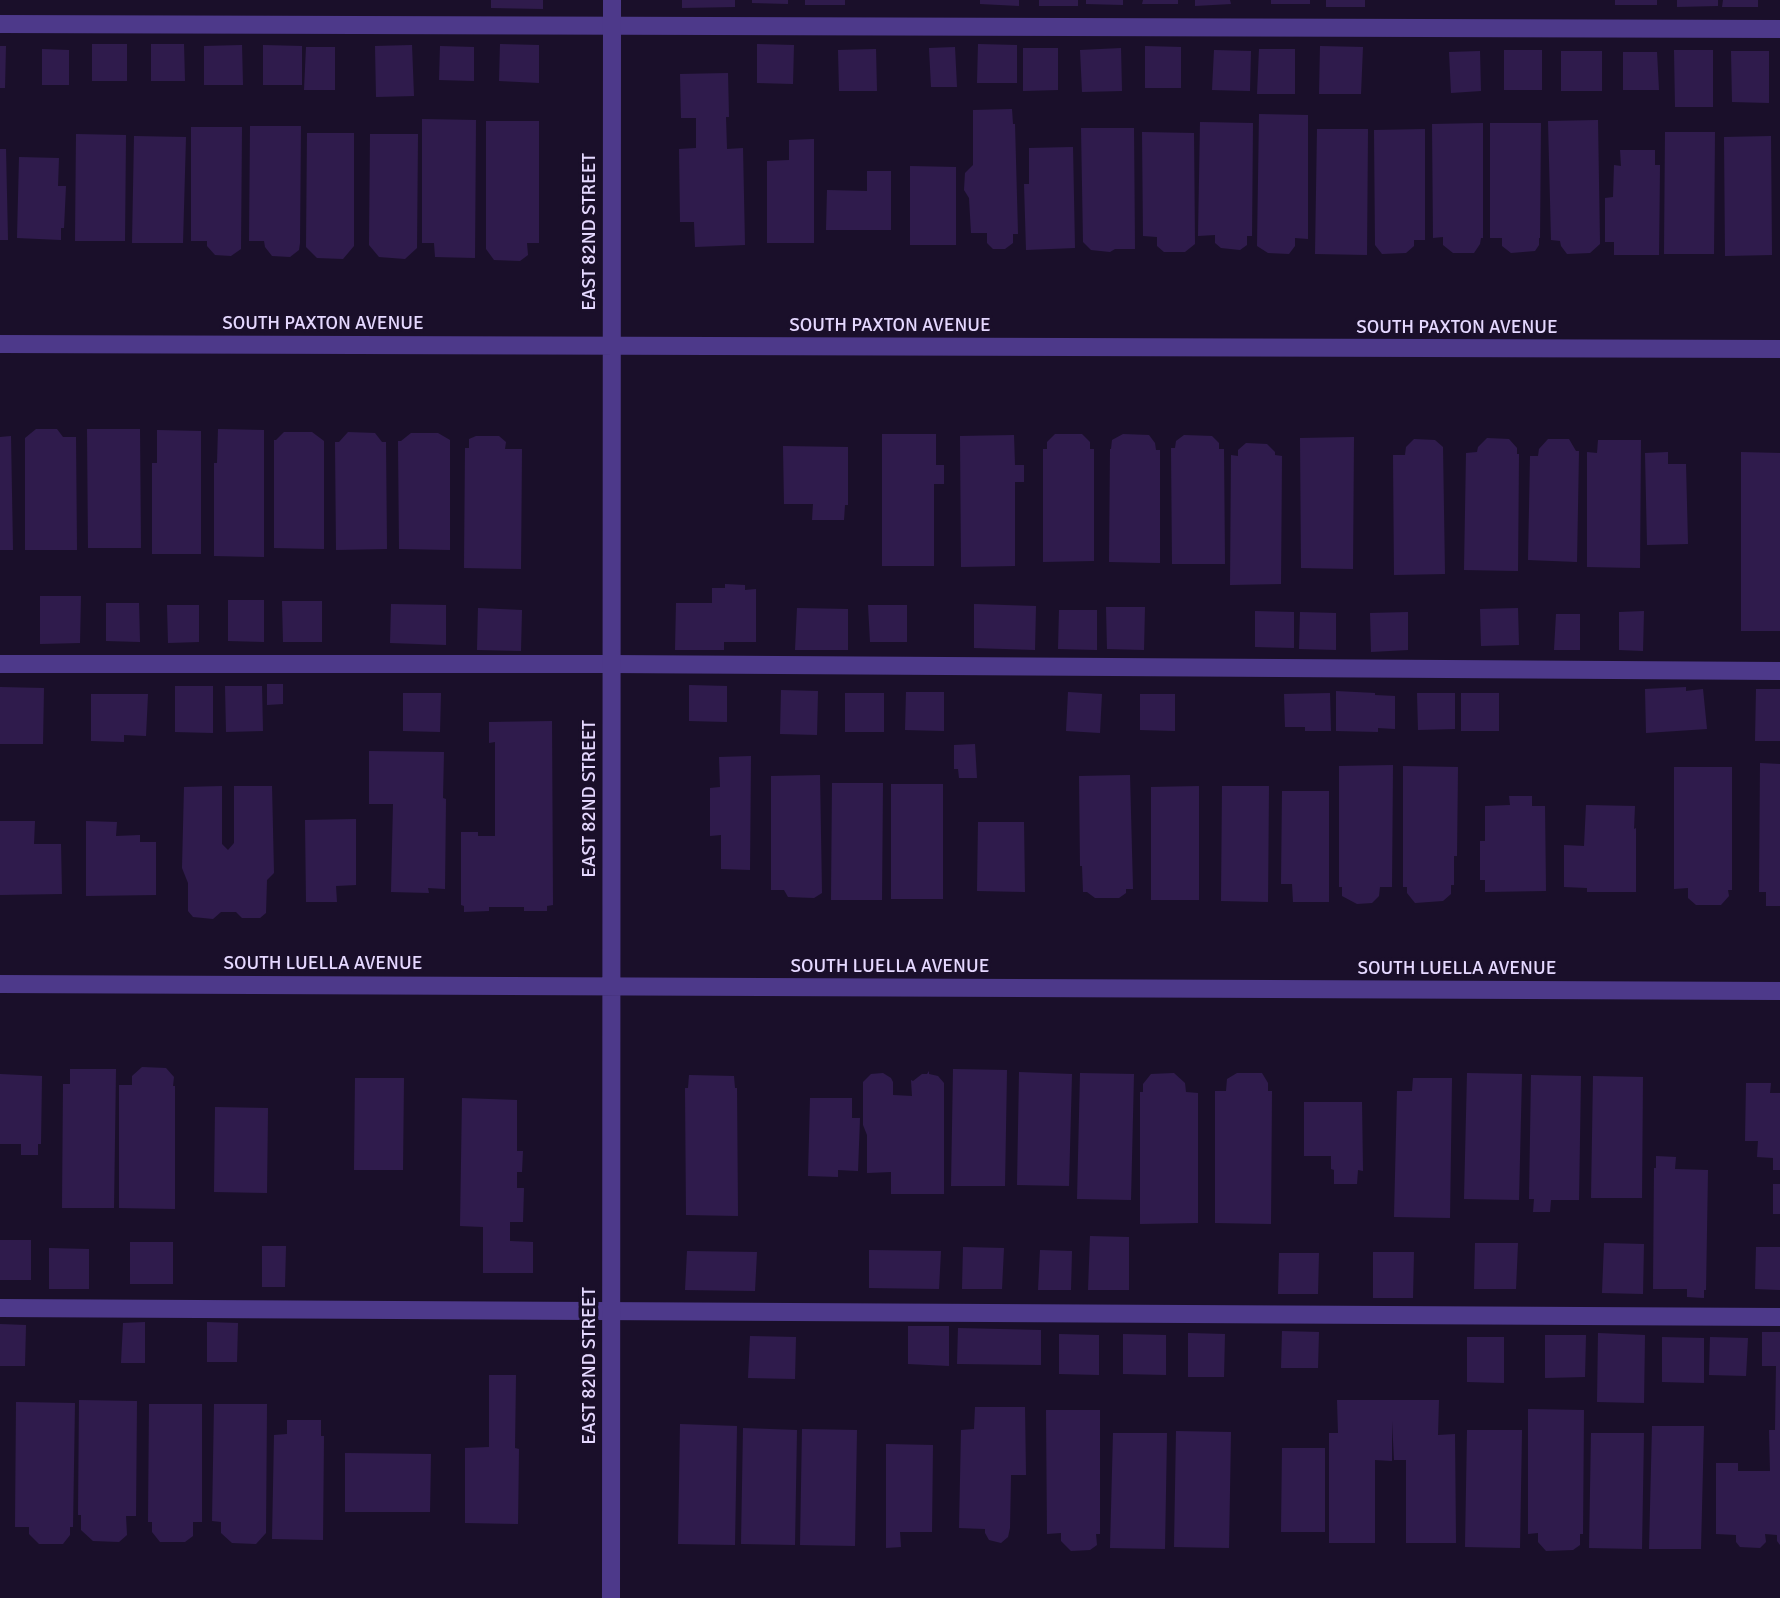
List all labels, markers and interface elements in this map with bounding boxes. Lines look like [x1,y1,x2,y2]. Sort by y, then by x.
street label: EAST 82ND STREET [579,153,601,311]
street label: SOUTH PAXTON AVENUE [222,313,424,335]
street label: SOUTH PAXTON AVENUE [789,315,991,337]
street label: SOUTH PAXTON AVENUE [1356,317,1558,339]
street label: EAST 82ND STREET [579,720,601,878]
street label: SOUTH LUELLA AVENUE [224,953,422,975]
street label: SOUTH LUELLA AVENUE [791,956,989,978]
street label: SOUTH LUELLA AVENUE [1358,958,1556,980]
street label: EAST 82ND STREET [579,1287,601,1445]

